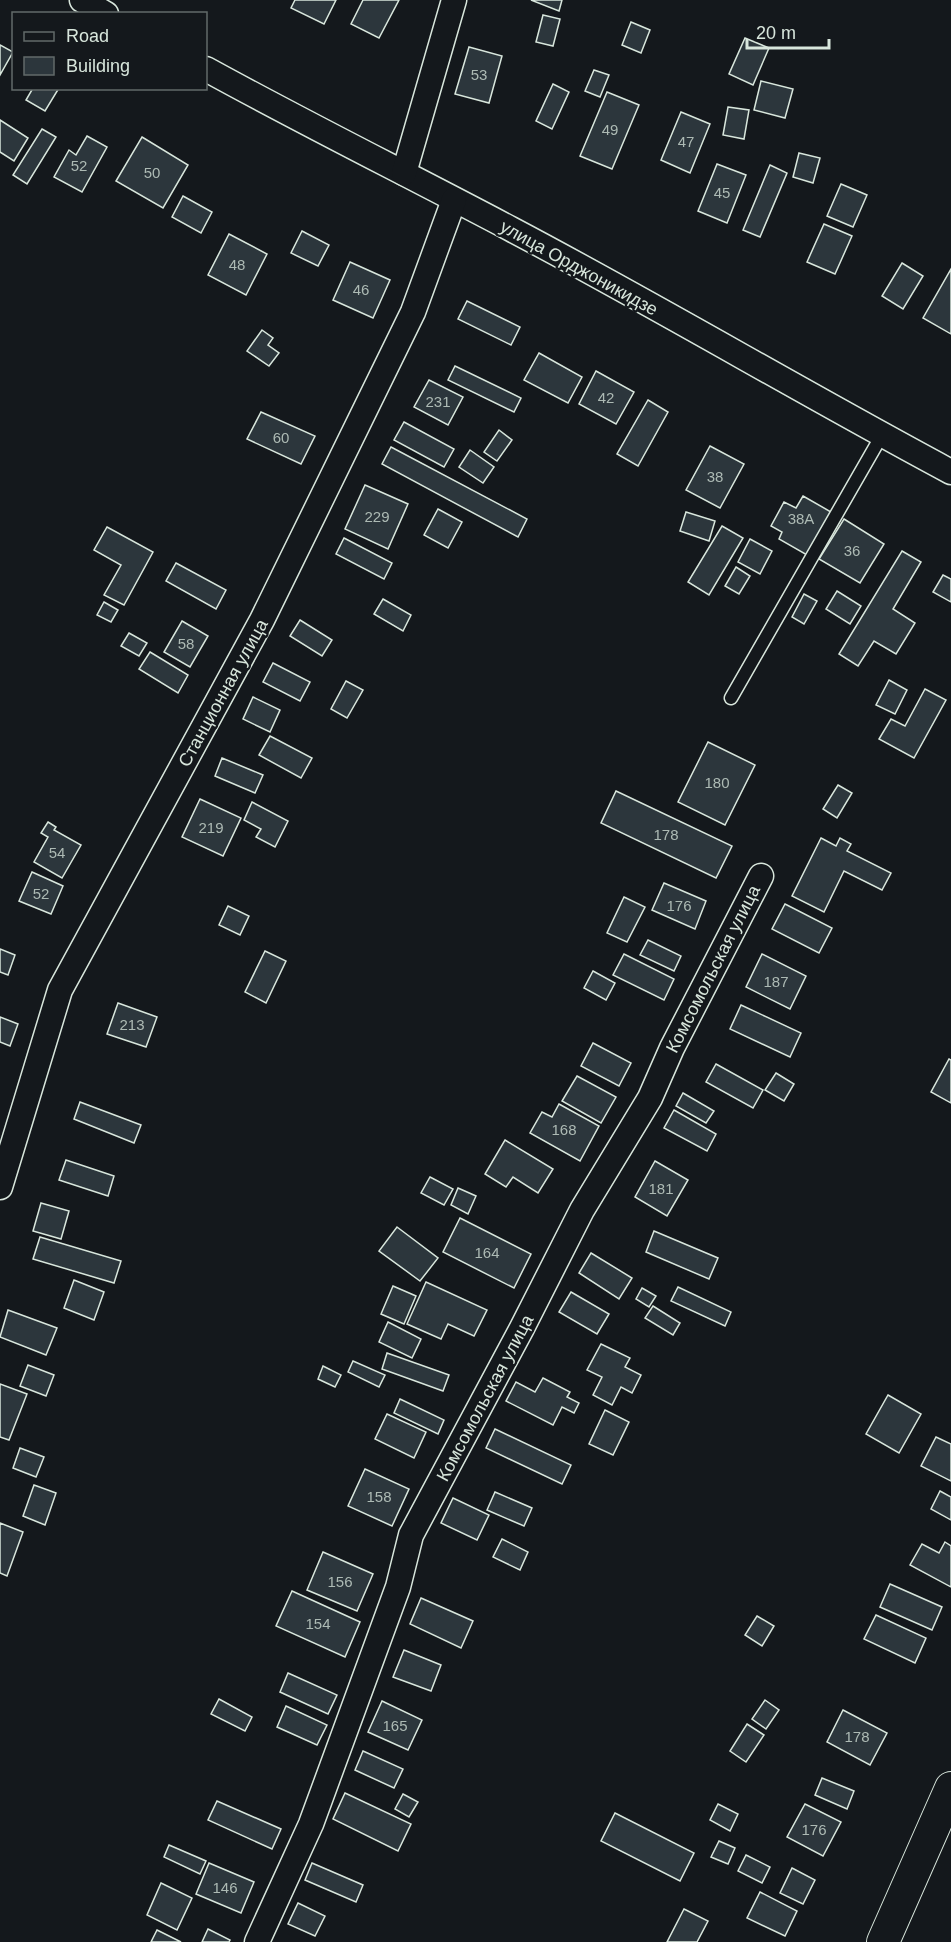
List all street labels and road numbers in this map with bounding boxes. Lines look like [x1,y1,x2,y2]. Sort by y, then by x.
street label: улица Орджоникидзе [497,216,661,320]
street label: Станционная улица [174,615,272,770]
street label: Комсомольская улица [662,881,764,1056]
street label: Комсомольская улица [433,1311,538,1485]

